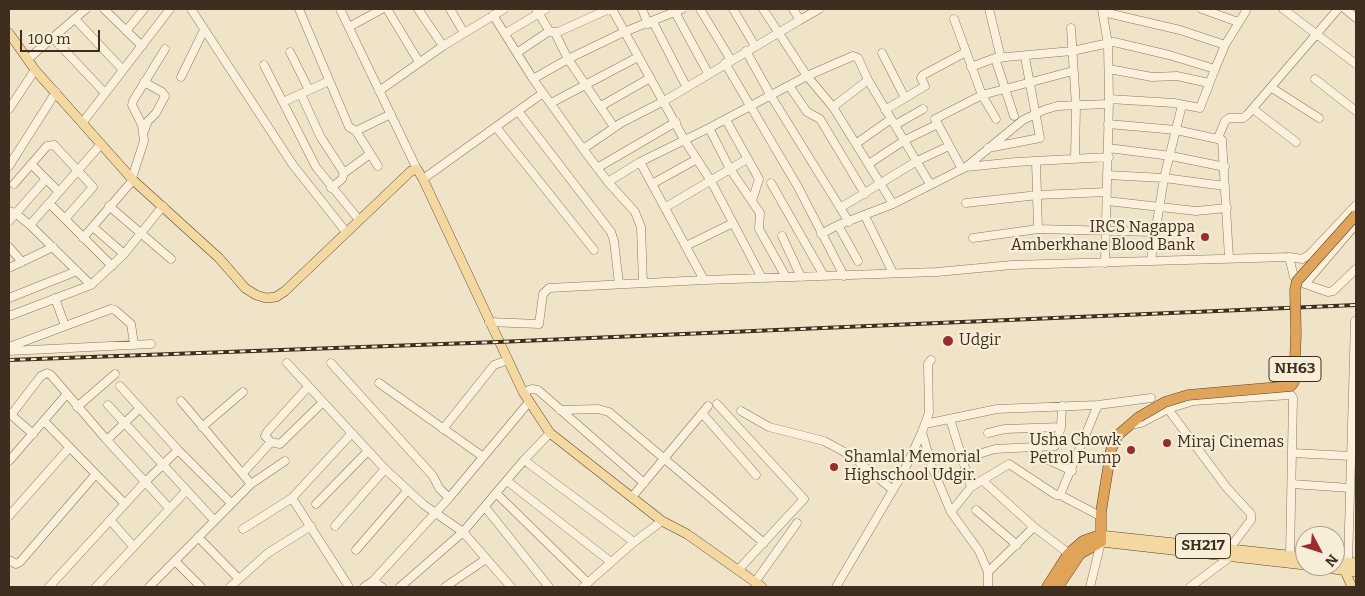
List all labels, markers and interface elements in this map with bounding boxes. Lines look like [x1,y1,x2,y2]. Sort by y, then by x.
scale bar [22,20,102,52]
text: 100 m [28,30,71,48]
place label: IRCS Nagappa Amberkhane Blood Bank [1011,218,1195,256]
marker: IRCS Nagappa Amberkhane Blood Bank [1199,231,1211,243]
place label: Udgir [959,331,1001,351]
marker: Udgir [941,334,955,348]
road number: NH63 [1269,356,1321,382]
place label: Usha Chowk Petrol Pump [1029,431,1121,469]
place label: Miraj Cinemas [1177,433,1284,453]
marker: Miraj Cinemas [1161,437,1173,449]
marker: Usha Chowk Petrol Pump [1125,444,1137,456]
place label: Shamlal Memorial Highschool Udgir. [844,448,981,486]
marker: Shamlal Memorial Highschool Udgir. [828,461,840,473]
north arrow [1295,526,1345,576]
road number: SH217 [1176,534,1230,558]
text: N [1321,551,1341,570]

